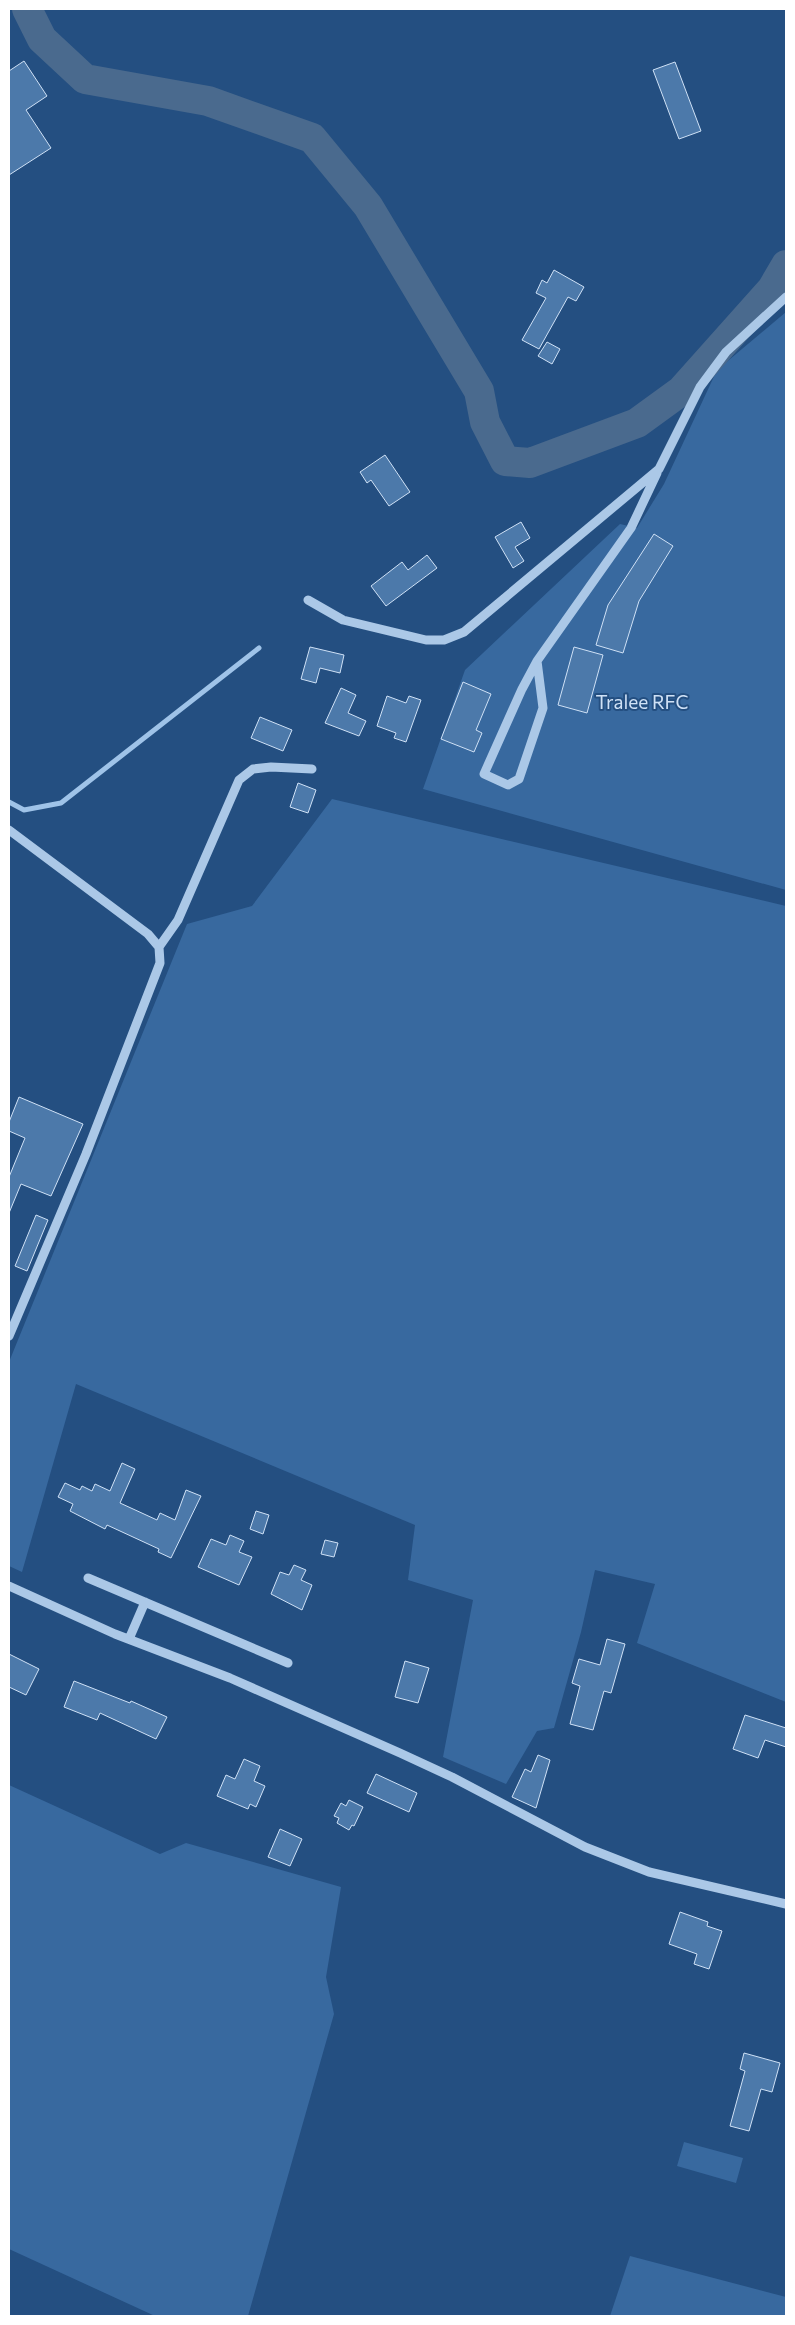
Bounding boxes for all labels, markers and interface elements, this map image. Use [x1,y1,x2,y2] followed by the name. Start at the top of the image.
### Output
[595,690,689,713] park label: Tralee RFC

